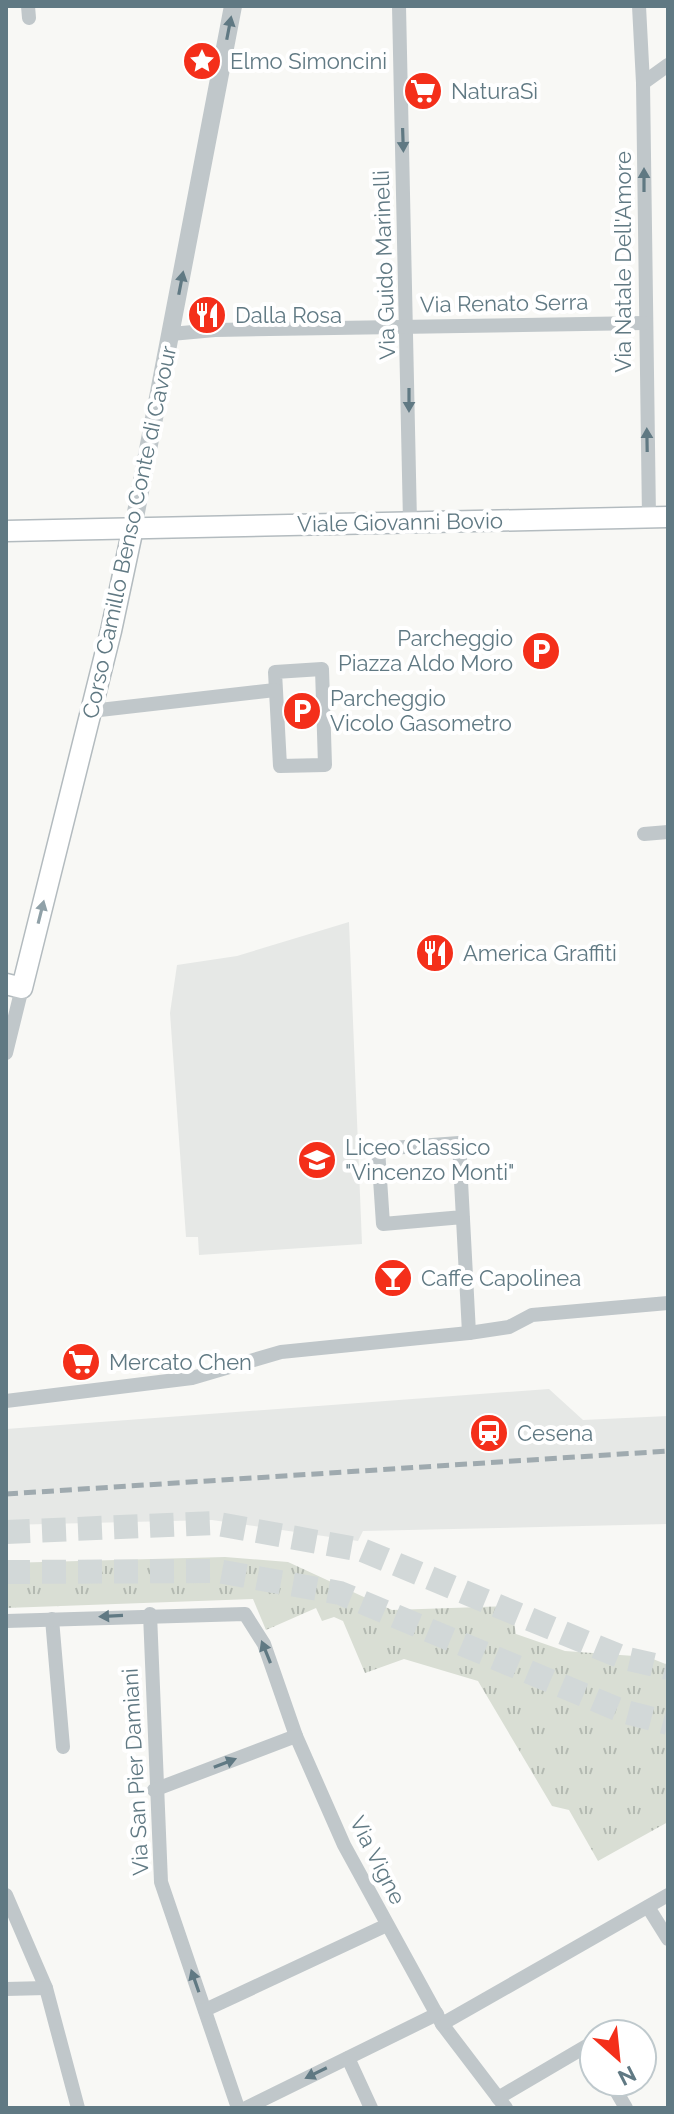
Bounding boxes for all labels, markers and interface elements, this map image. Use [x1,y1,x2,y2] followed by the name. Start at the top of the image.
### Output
[223,15,235,40] one-way arrow
[181,40,223,82] place icon: Elmo Simoncini
[230,48,387,74] place label: Elmo Simoncini
[402,70,444,112] supermarket icon: NaturaSì
[451,78,538,104] place label: NaturaSì
[396,128,409,153] one-way arrow
[610,151,636,373] street label: Via Natale Dell'Amore
[638,167,650,192] one-way arrow
[368,170,400,360] street label: Via Guido Marinelli
[175,270,188,295] one-way arrow
[420,289,588,317] street label: Via Renato Serra
[186,294,228,336] restaurant icon: Dalla Rosa
[235,302,342,328] place label: Dalla Rosa
[77,343,181,721] street label: Corso Camillo Benso Conte di Cavour
[403,388,415,413] one-way arrow
[641,427,653,452] one-way arrow
[297,507,503,537] street label: Viale Giovanni Bovio
[338,625,513,676] place label: Parcheggio Piazza Aldo Moro
[520,630,562,672] parking icon: Parcheggio Piazza Aldo Moro
[330,685,512,736] place label: Parcheggio Vicolo Gasometro
[281,690,323,732] parking icon: Parcheggio Vicolo Gasometro
[35,900,47,925] one-way arrow
[414,932,456,974] restaurant icon: America Graffiti
[463,940,617,966] place label: America Graffiti
[345,1134,514,1185] place label: Liceo Classico "Vincenzo Monti"
[296,1139,338,1181] school or university icon: Liceo Classico "Vincenzo Monti"
[372,1257,414,1299] bar icon: Caffe Capolinea
[421,1265,581,1291] place label: Caffe Capolinea
[60,1341,102,1383] supermarket icon: Mercato Chen
[109,1349,252,1375] place label: Mercato Chen
[468,1412,510,1454] station icon: Cesena
[517,1420,593,1446] place label: Cesena
[98,1610,123,1623] one-way arrow
[259,1640,272,1663] one-way arrow
[117,1668,153,1876] street label: Via San Pier Damiani
[213,1756,237,1769] one-way arrow
[345,1811,411,1909] street label: Via Vigne
[188,1969,200,1993] one-way arrow
[578,2018,658,2098] north arrow
[614,2060,640,2091] text: N
[305,2066,328,2080] one-way arrow

